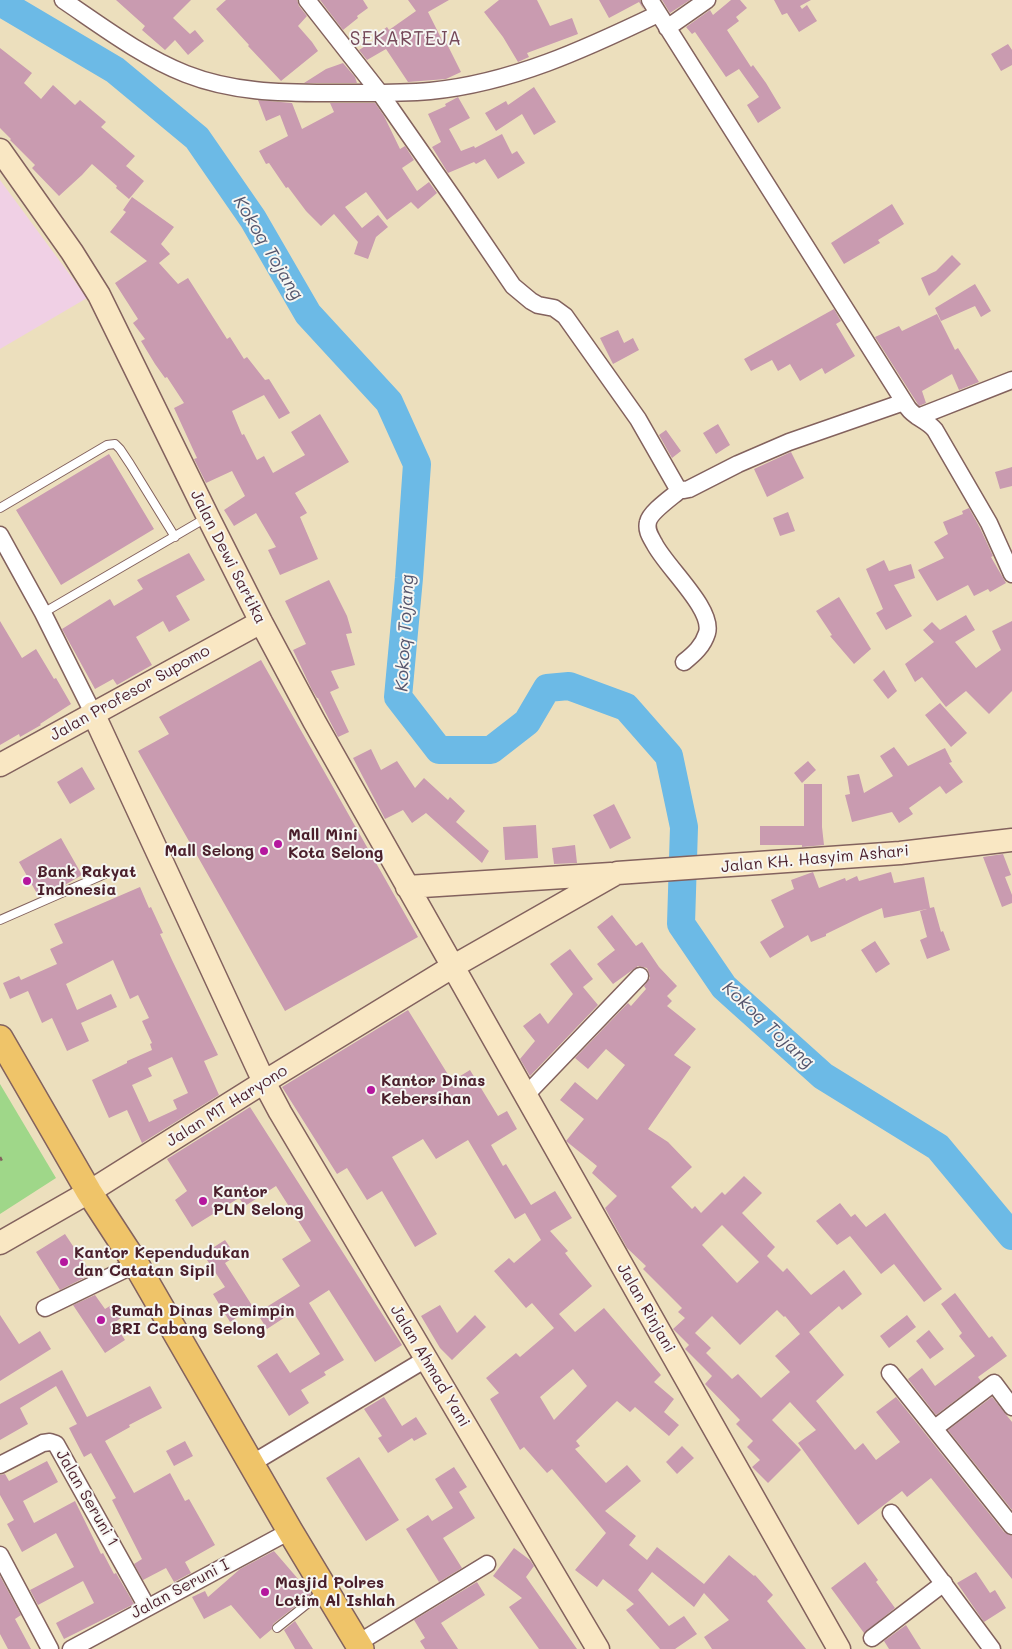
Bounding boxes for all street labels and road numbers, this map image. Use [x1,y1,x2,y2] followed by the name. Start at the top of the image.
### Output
[186,487,270,627] street label: Jalan Dewi Sartika
[47,641,213,745] street label: Jalan Profesor Supomo
[720,841,910,877] street label: Jalan KH. Hasyim Ashari
[163,1061,291,1151] street label: Jalan MT Haryono
[613,1260,679,1356] street label: Jalan Rinjani
[386,1301,474,1431] street label: Jalan Ahmad Yani
[52,1446,122,1550] street label: Jalan Seruni 1
[128,1555,232,1623] street label: Jalan Seruni I

